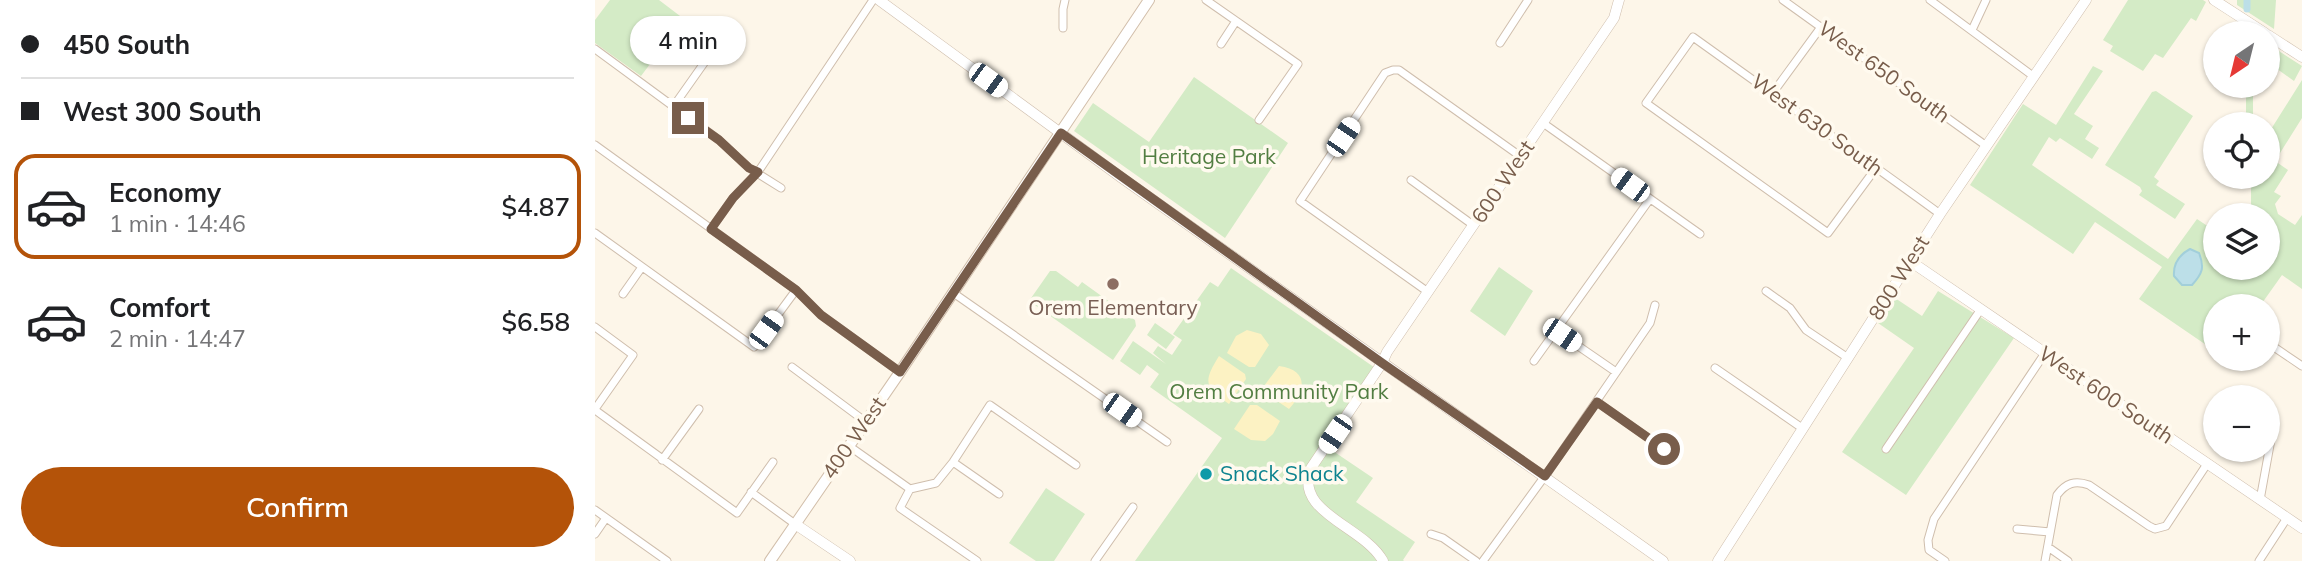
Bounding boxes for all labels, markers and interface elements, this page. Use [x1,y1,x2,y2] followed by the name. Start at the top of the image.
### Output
[1814,15,1956,128] street label: West 650 South
[630,17,746,66] callout: 4 min
[2203,21,2280,98] north arrow
[2203,21,2280,462] map controls
[658,26,718,55] text: 4 min
[63,28,190,61] text: 450 South
[965,59,1012,101] car
[1747,68,1889,181] street label: West 630 South
[63,95,262,128] text: West 300 South
[672,102,704,134] route end
[2203,112,2280,189] button: locate
[1323,114,1364,160] car
[1465,135,1539,228] street label: 600 West
[1142,143,1276,169] park label: Heritage Park
[1607,164,1654,206] car
[25,175,88,238] icon: car
[109,176,221,209] text: Economy
[501,190,570,223] text: $4.87
[2203,203,2280,280] button: layers
[109,209,246,238] text: 1 min · 14:46
[1862,231,1934,324] street label: 800 West
[1105,276,1121,292] marker: Orem Elementary
[25,290,88,353] icon: car
[109,291,210,324] text: Comfort
[1028,294,1198,320] place label: Orem Elementary
[2203,294,2280,371] button: +
[501,305,570,338] text: $6.58
[746,307,787,353] car
[1539,315,1586,355] car
[109,324,246,353] text: 2 min · 14:47
[2034,340,2179,449] street label: West 600 South
[1169,378,1389,404] park label: Orem Community Park
[2203,385,2280,462] button: −
[1099,389,1146,431] car
[815,391,891,484] street label: 400 West
[1315,411,1356,457] car
[1648,433,1680,465] route start
[1220,460,1344,486] place label: Snack Shack
[1198,466,1214,482] marker: Snack Shack
[21,467,574,547] button: Confirm

